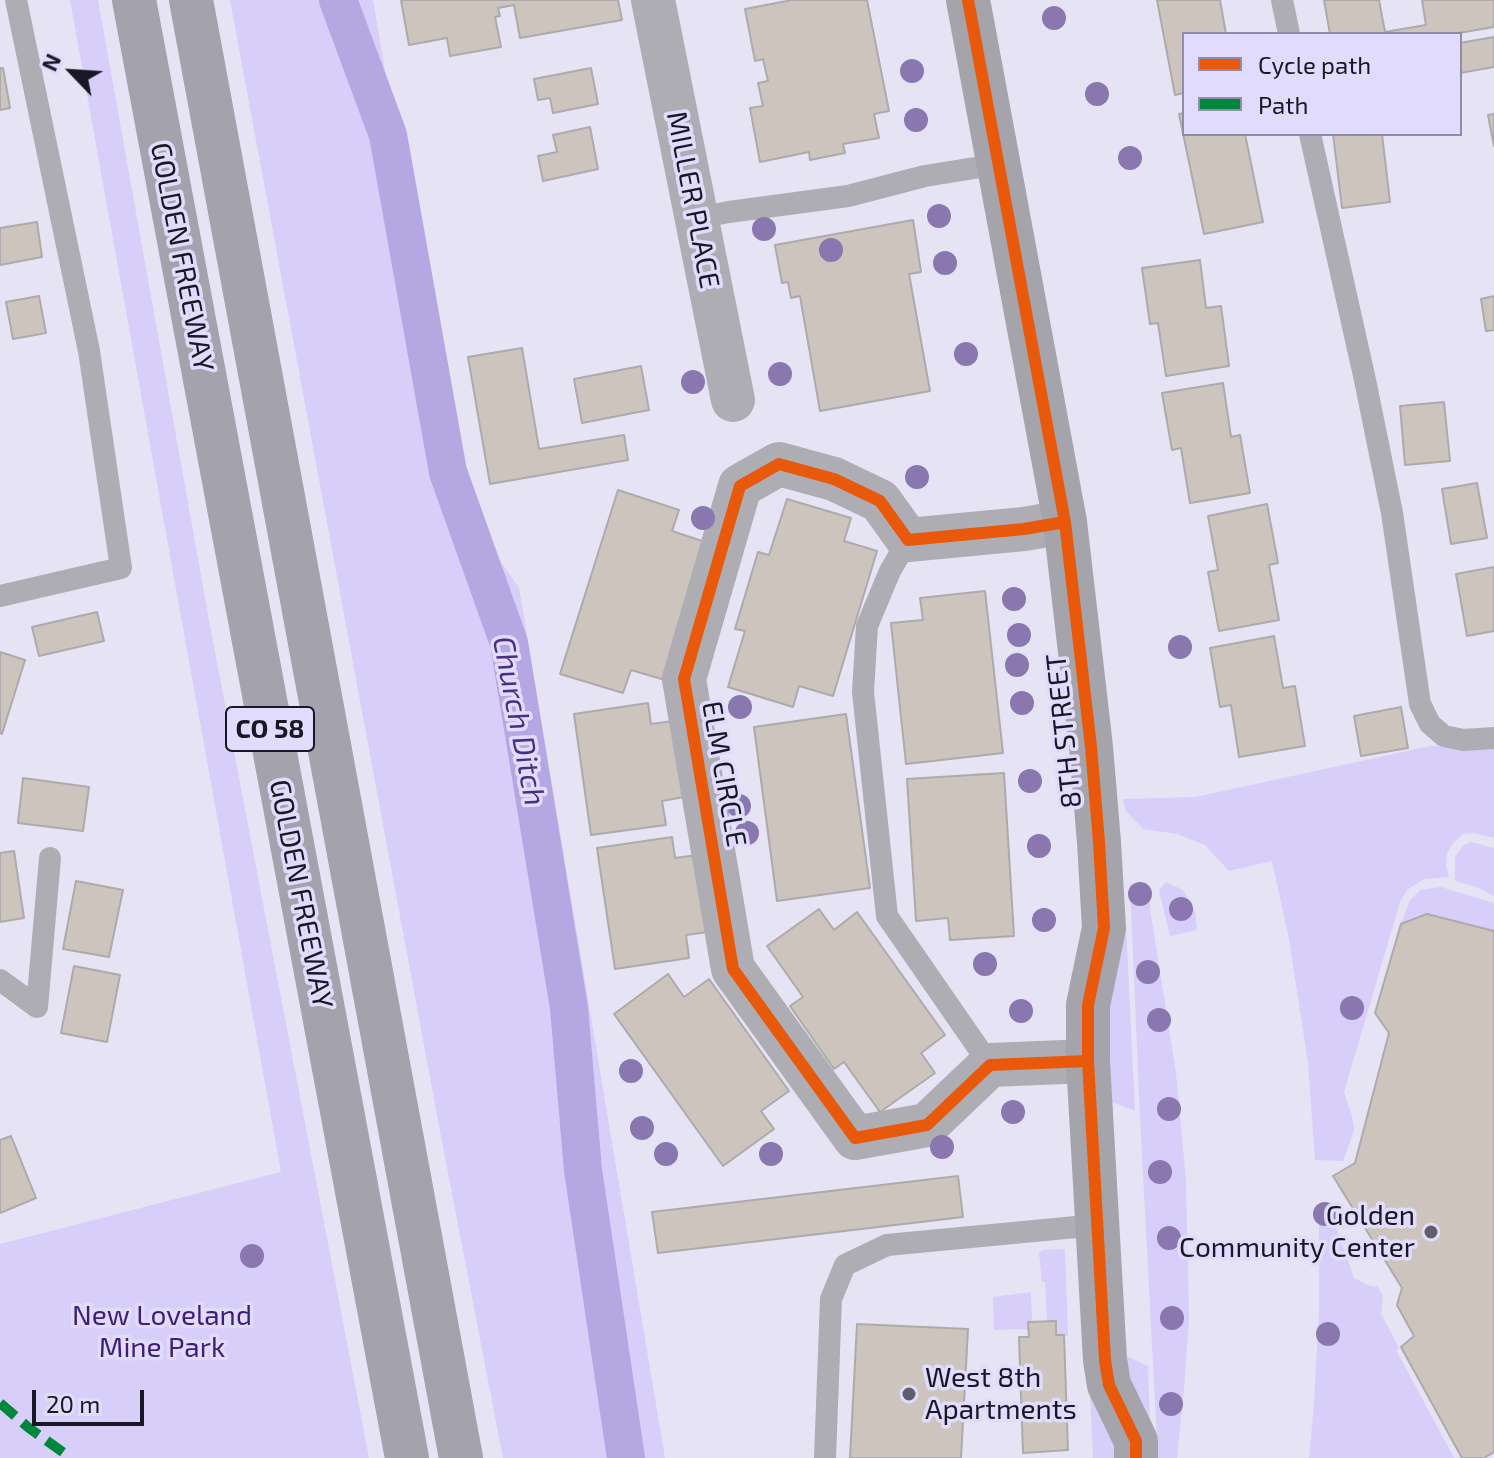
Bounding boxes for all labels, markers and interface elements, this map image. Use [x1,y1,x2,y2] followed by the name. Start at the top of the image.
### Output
[32,32,112,112] north arrow
[1182,32,1462,136] legend
[35,49,65,75] text: N
[1258,50,1371,79] text: Cycle path
[1258,90,1308,119] text: Path
[659,109,727,291] street label: MILLER PLACE
[143,140,221,374] street label: GOLDEN FREEWAY
[485,633,553,809] water label: Church Ditch
[1039,652,1089,810] street label: 8TH STREET
[695,698,753,850] street label: ELM CIRCLE
[226,707,314,751] road number: CO 58
[262,777,340,1011] street label: GOLDEN FREEWAY
[1179,1199,1415,1265] place label: Golden Community Center
[1422,1223,1440,1241] marker: Golden Community Center
[72,1299,252,1365] park label: New Loveland Mine Park
[925,1361,1077,1427] place label: West 8th Apartments
[36,1374,148,1424] scale bar
[900,1385,918,1403] marker: West 8th Apartments
[46,1389,100,1418] text: 20 m

